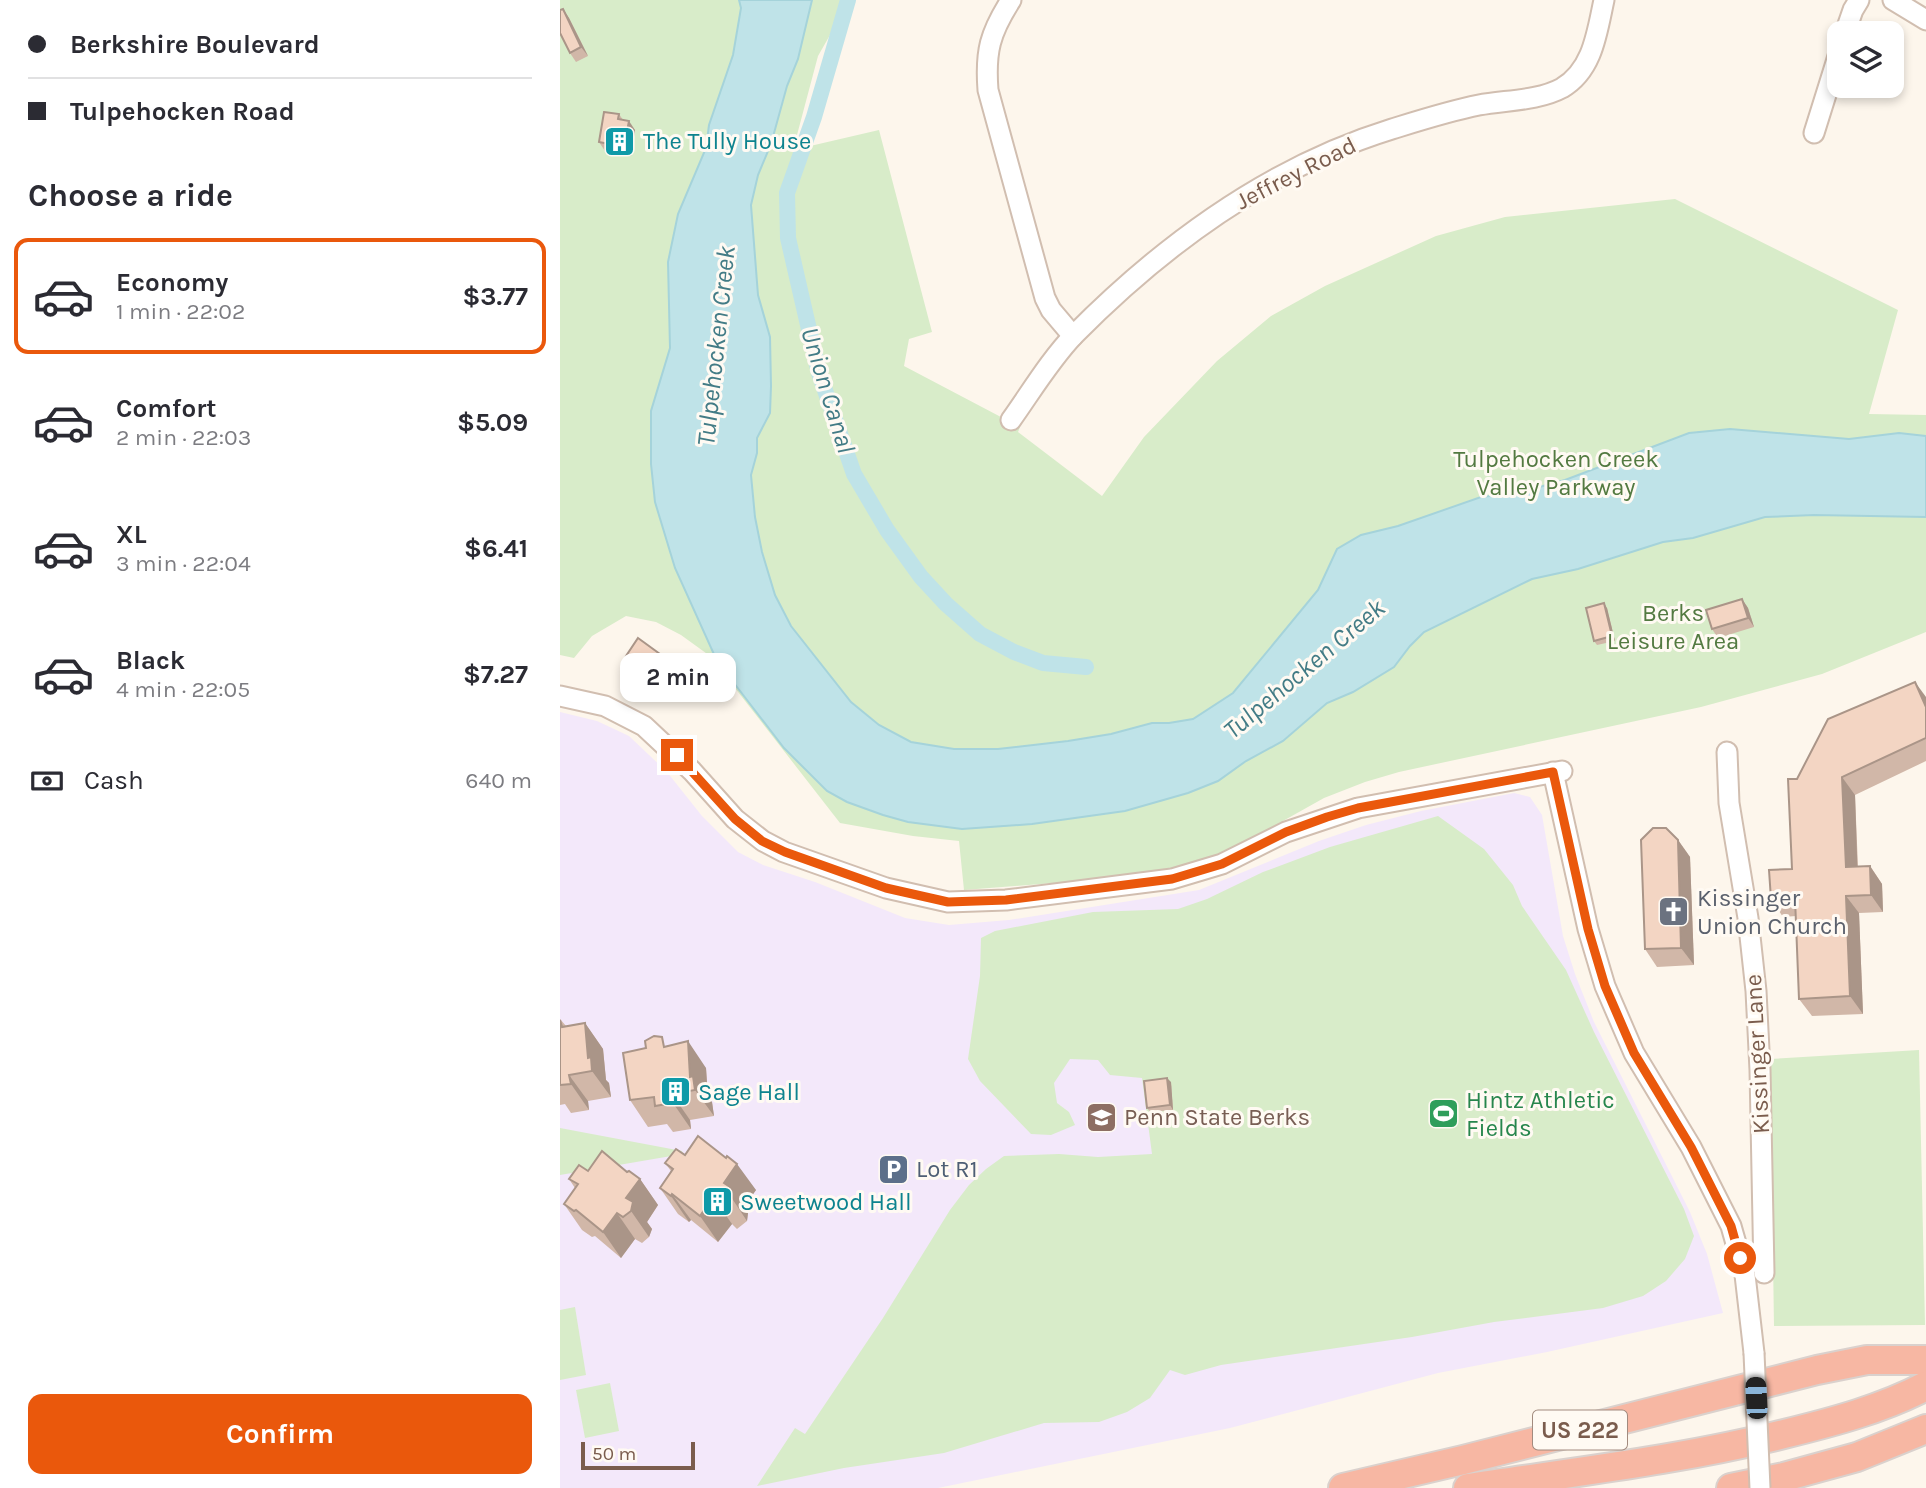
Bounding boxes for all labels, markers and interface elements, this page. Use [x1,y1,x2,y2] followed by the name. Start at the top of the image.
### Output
[1827,21,1904,98] map controls
[1827,21,1904,98] button: layers
[70,29,320,60] text: Berkshire Boulevard
[70,96,295,127] text: Tulpehocken Road
[603,124,637,158] building icon: The Tully House
[643,127,811,155] place label: The Tully House
[1231,131,1361,215] street label: Jeffrey Road
[28,177,233,214] text: Choose a ride
[690,244,742,448] water label: Tulpehocken Creek
[32,265,95,328] icon: car
[116,267,228,298] text: Economy
[462,281,528,312] text: $3.77
[116,298,245,325] text: 1 min · 22:02
[794,323,862,457] water label: Union Canal
[32,391,95,454] icon: car
[116,393,217,424] text: Comfort
[457,407,528,438] text: $5.09
[116,424,251,451] text: 2 min · 22:03
[1453,445,1659,501] park label: Tulpehocken Creek Valley Parkway
[32,517,95,580] icon: car
[116,519,147,550] text: XL
[464,533,528,564] text: $6.41
[116,550,251,577] text: 3 min · 22:04
[1217,592,1392,746] water label: Tulpehocken Creek
[1607,599,1739,655] park label: Berks Leisure Area
[32,643,95,706] icon: car
[116,645,185,676] text: Black
[619,654,735,702] callout: 2 min
[463,659,528,690] text: $7.27
[646,664,710,691] text: 2 min
[116,676,250,703] text: 4 min · 22:05
[661,739,693,771] route end
[28,762,66,800] icon: cash
[84,765,144,796] text: Cash
[465,767,532,794] text: 640 m
[1697,884,1847,940] place label: Kissinger Union Church
[1657,895,1691,929] church icon: Kissinger Union Church
[1739,973,1775,1135] street label: Kissinger Lane
[658,1075,692,1109] building icon: Sage Hall
[698,1078,800,1106] place label: Sage Hall
[1466,1086,1615,1142] place label: Hintz Athletic Fields
[1426,1097,1460,1131] sports icon: Hintz Athletic Fields
[1084,1100,1118,1134] school or university icon: Penn State Berks
[1124,1103,1310,1131] place label: Penn State Berks
[876,1152,910,1186] parking icon: Lot R1
[916,1155,978,1183] place label: Lot R1
[700,1185,734,1219] building icon: Sweetwood Hall
[740,1188,912,1216] place label: Sweetwood Hall
[1724,1242,1756,1274] route start
[1745,1376,1768,1420] car
[28,1394,532,1474] button: Confirm
[1533,1410,1627,1450] road number: US 222
[581,1439,695,1471] scale bar
[592,1443,636,1465] text: 50 m

